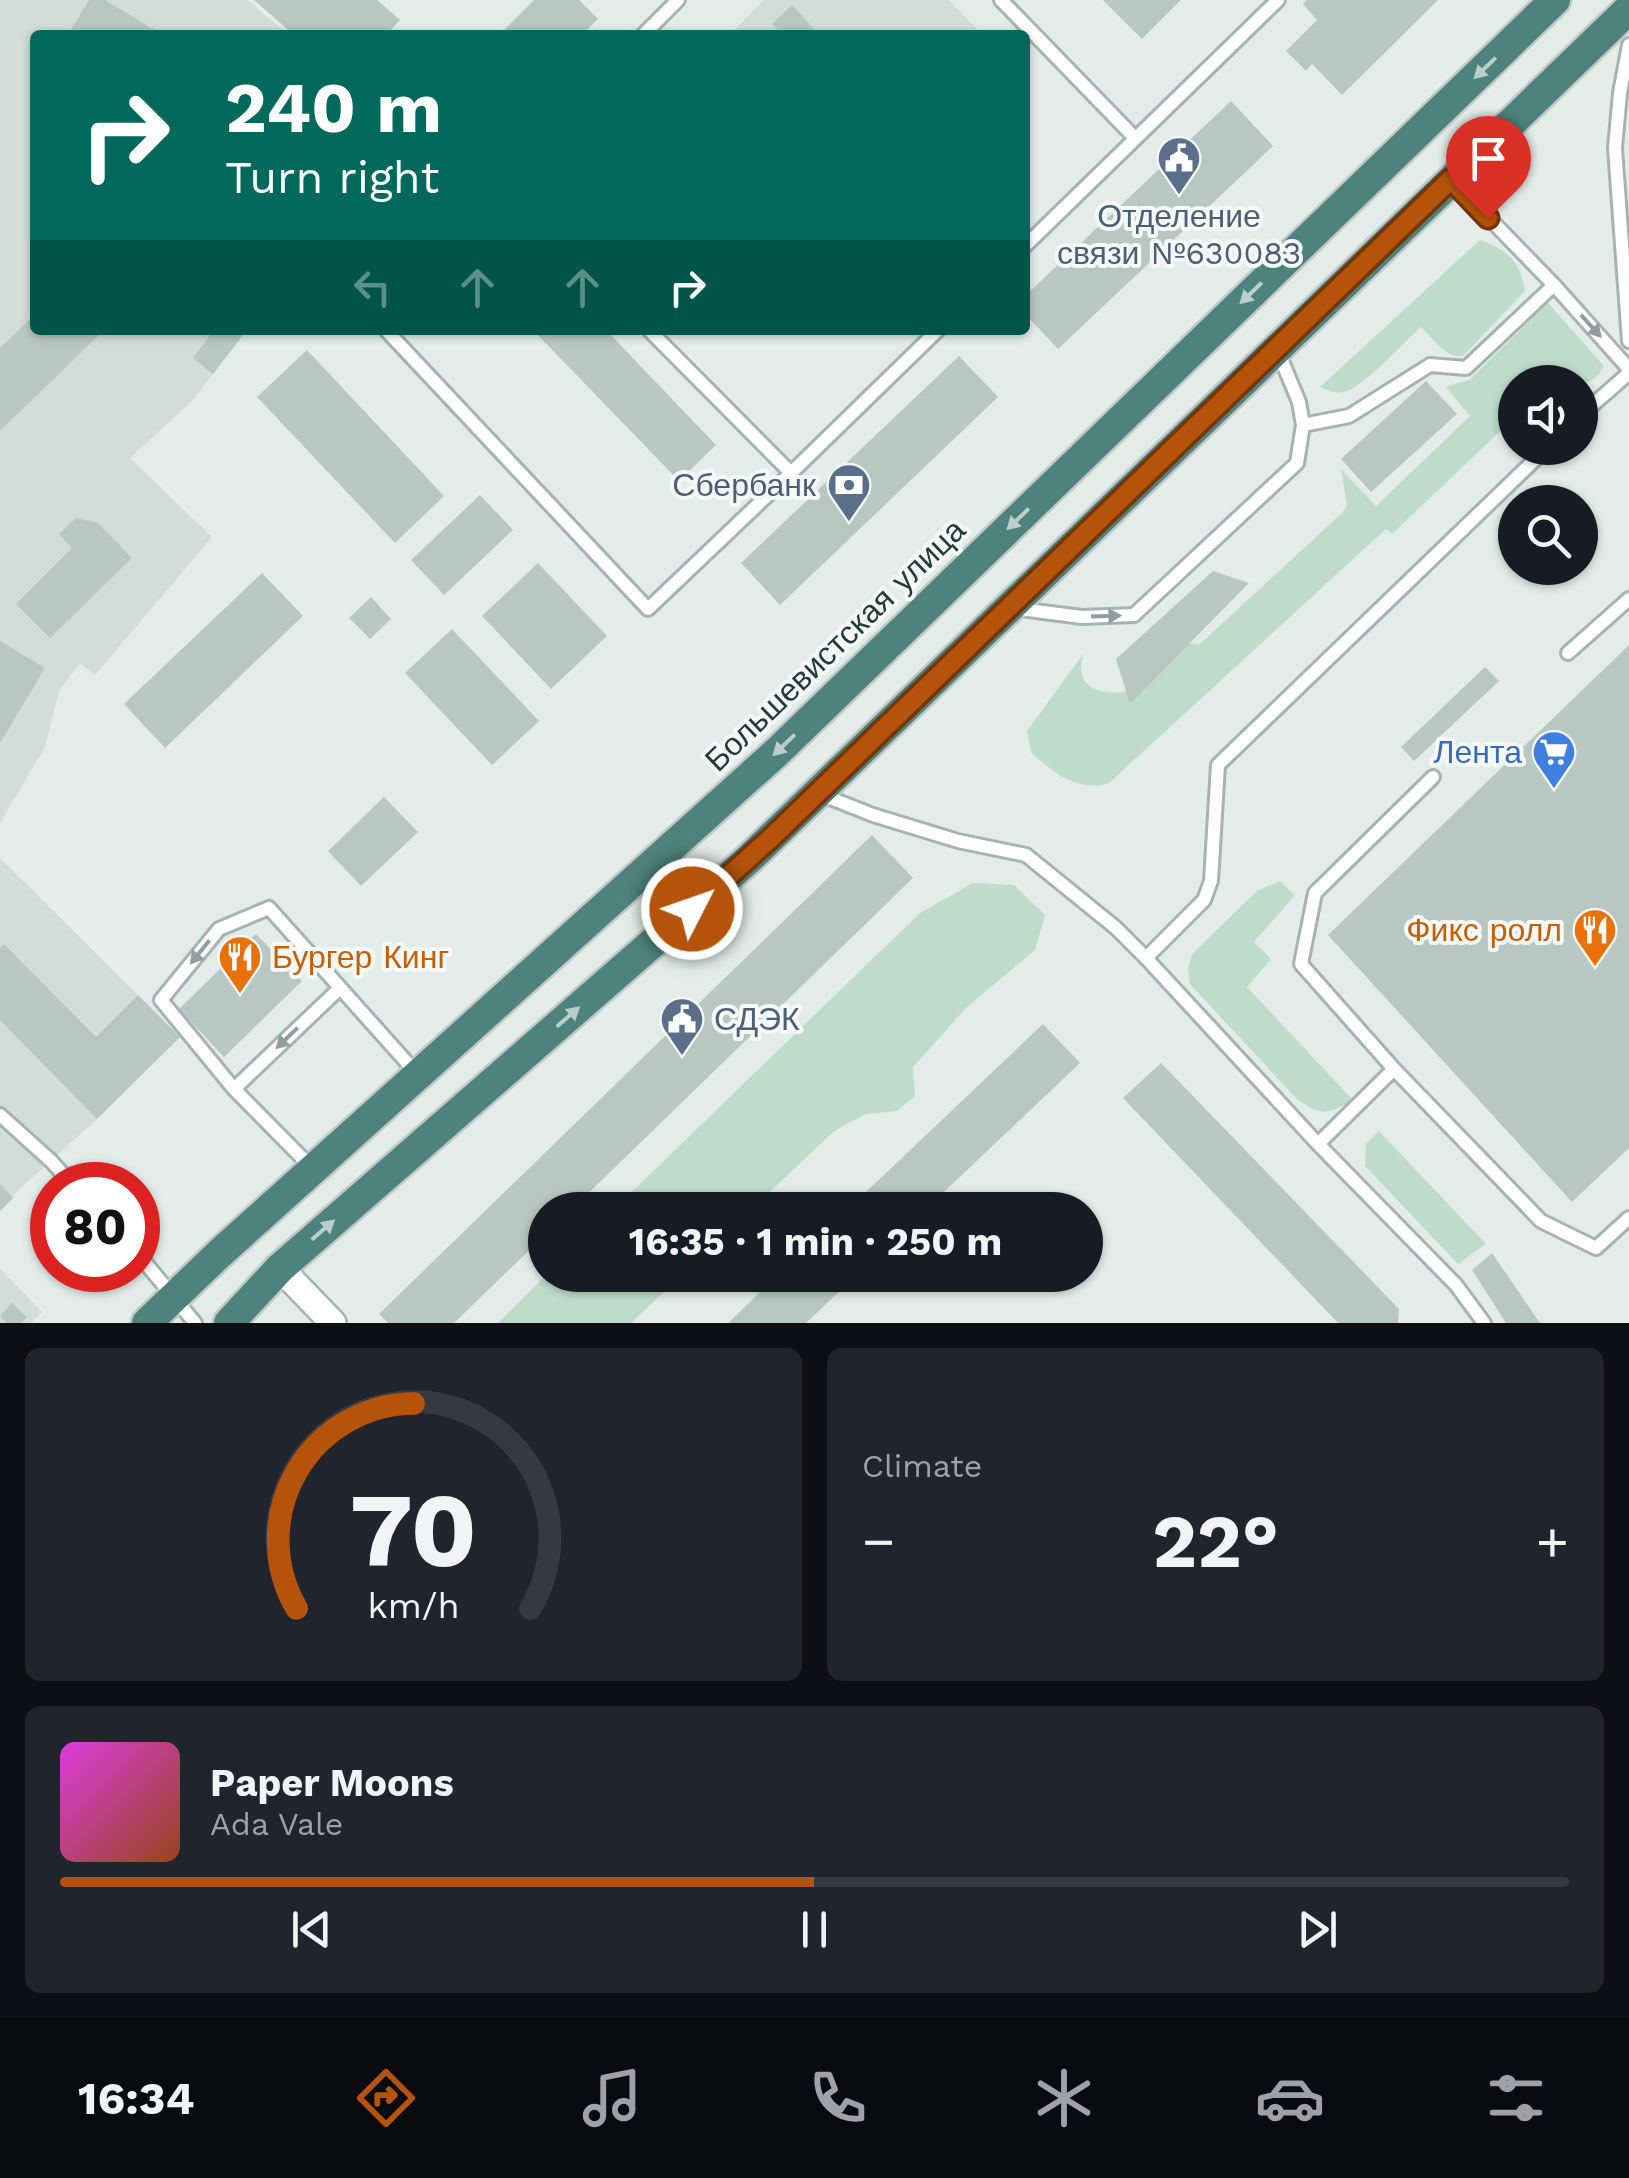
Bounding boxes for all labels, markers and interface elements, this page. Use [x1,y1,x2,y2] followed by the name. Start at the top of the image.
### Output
[1474,56,1498,79] one-way arrow
[225,67,442,149] text: 240 m
[60,70,190,200] icon: right
[1446,116,1531,219] pin
[1461,131,1516,186] icon: arrive
[1156,135,1202,196] public building icon: Отделение связи №630083
[225,151,439,204] text: Turn right
[1057,197,1301,272] place label: Отделение связи №630083
[345,260,400,315] icon: left
[450,260,505,315] icon: ahead
[555,260,610,315] icon: ahead
[660,260,715,315] icon: right
[1240,281,1264,305] one-way arrow
[1579,313,1601,338] one-way arrow
[1498,365,1598,585] map controls
[1498,365,1598,465] button: sound
[826,462,872,523] bank icon: Сбербанк
[672,466,817,504] place label: Сбербанк
[1498,485,1598,585] button: search
[1006,507,1030,530] one-way arrow
[697,511,973,779] street label: Большевистская улица
[1091,608,1123,624] one-way arrow
[1531,729,1577,790] supermarket icon: Лента
[772,733,796,756] one-way arrow
[1433,733,1522,771] place label: Лента
[640,857,744,961] position arrow
[1572,907,1618,968] restaurant icon: Фикс ролл
[1406,911,1562,949] place label: Фикс ролл
[217,934,263,995] restaurant icon: Бургер Кинг
[272,938,449,976] place label: Бургер Кинг
[190,939,211,965] one-way arrow
[659,996,705,1057] public building icon: СДЭК
[714,1000,800,1038] place label: СДЭК
[556,1006,581,1028] one-way arrow
[275,1026,299,1049] one-way arrow
[30,1162,160,1292] speed limit sign: 80
[310,1219,335,1241] one-way arrow
[629,1220,1002,1264] text: 16:35 · 1 min · 250 m
[862,1447,982,1485] text: Climate
[350,1469,477,1591] text: 70
[1152,1497,1279,1585] text: 22°
[862,1509,895,1573] text: −
[1536,1509,1569,1573] text: +
[367,1585,460,1627] text: km/h
[210,1761,454,1805] text: Paper Moons
[210,1805,343,1843] text: Ada Vale
[284,1902,339,1957] icon: previous
[787,1902,842,1957] icon: pause
[1290,1902,1345,1957] icon: next
[351,2063,421,2133] icon: directions
[577,2063,647,2133] icon: music
[803,2063,873,2133] icon: phone
[1029,2063,1099,2133] icon: climate
[1255,2063,1325,2133] icon: car
[1481,2063,1551,2133] icon: filters
[78,2072,195,2125] text: 16:34

